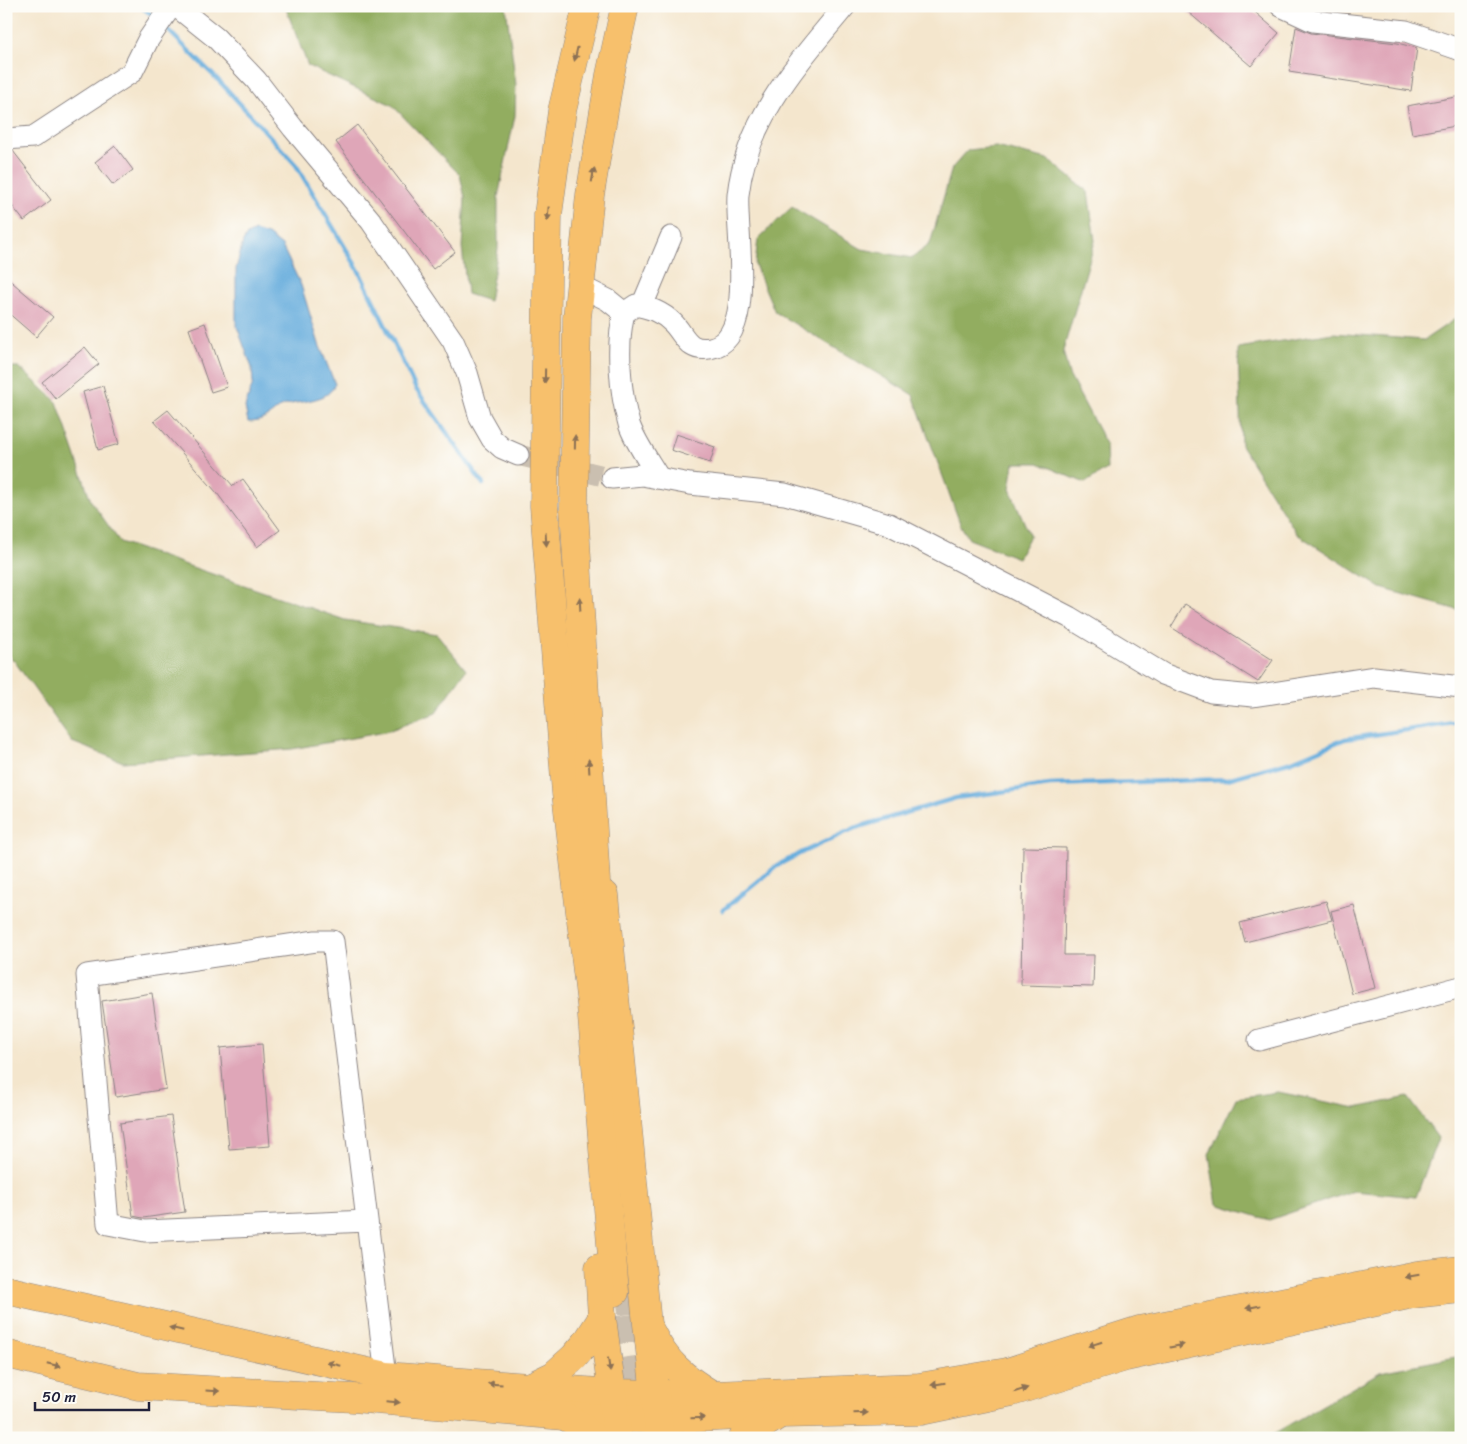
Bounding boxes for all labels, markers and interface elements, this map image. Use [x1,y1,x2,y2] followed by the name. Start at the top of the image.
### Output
[572,46,580,61] one-way arrow
[590,167,598,183] one-way arrow
[544,206,552,222] one-way arrow
[541,368,549,384] one-way arrow
[571,434,579,450] one-way arrow
[543,531,551,547] one-way arrow
[575,596,583,612] one-way arrow
[585,758,593,774] one-way arrow
[1404,1272,1420,1280] one-way arrow
[1245,1304,1261,1312] one-way arrow
[167,1324,183,1332] one-way arrow
[1087,1341,1102,1349] one-way arrow
[1170,1342,1185,1350] one-way arrow
[605,1357,613,1373] one-way arrow
[327,1360,342,1368] one-way arrow
[46,1361,61,1369] one-way arrow
[35,1379,149,1411] scale bar
[487,1380,503,1388] one-way arrow
[929,1380,945,1388] one-way arrow
[42,1384,77,1410] text: 50 m
[1013,1385,1028,1393] one-way arrow
[206,1388,222,1396] one-way arrow
[385,1398,401,1406] one-way arrow
[853,1408,869,1416] one-way arrow
[690,1413,706,1421] one-way arrow

